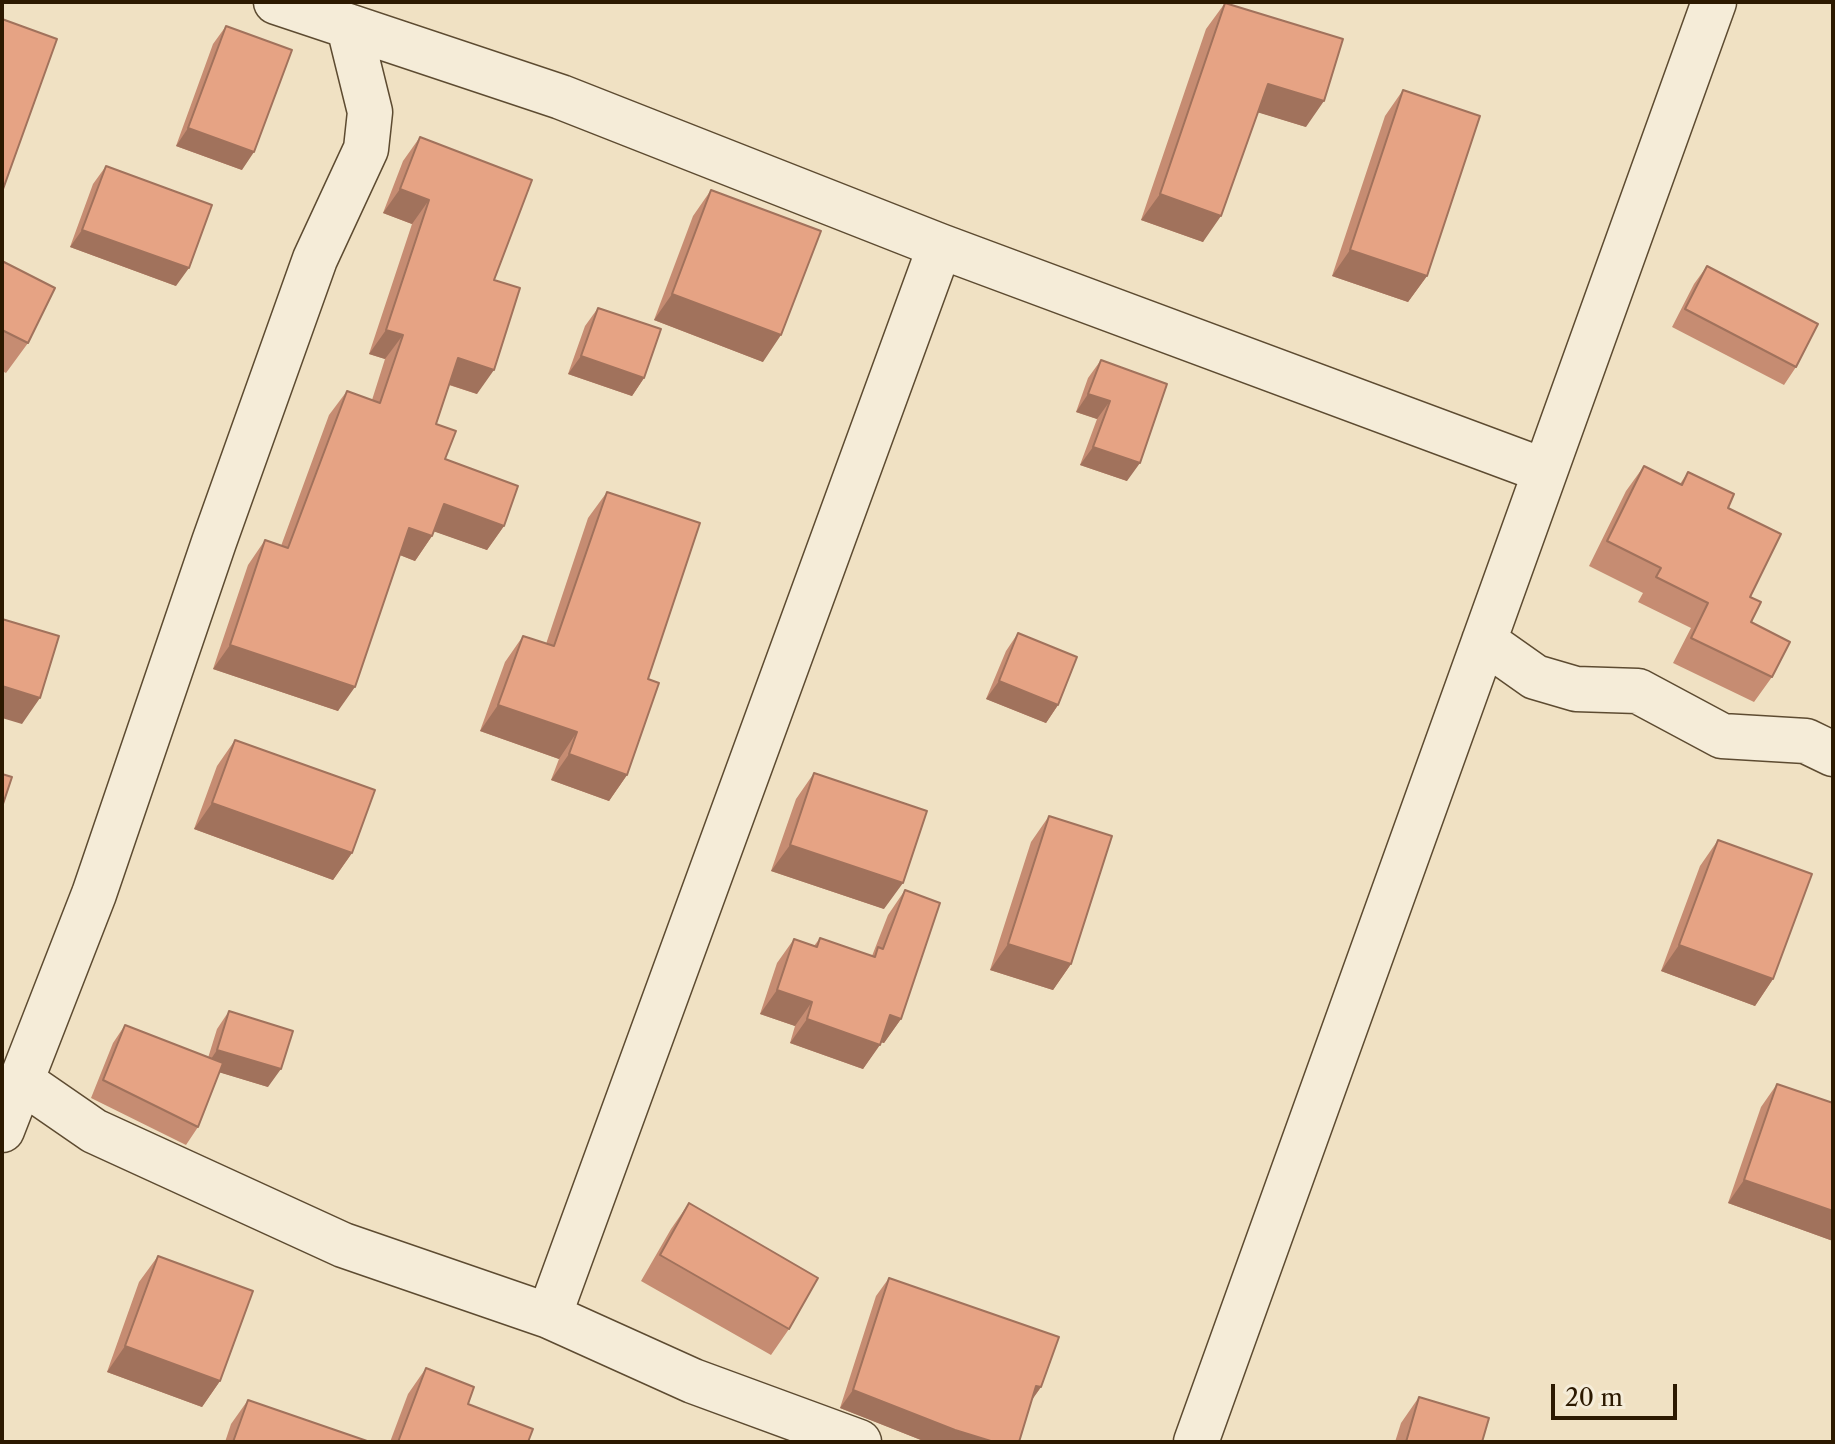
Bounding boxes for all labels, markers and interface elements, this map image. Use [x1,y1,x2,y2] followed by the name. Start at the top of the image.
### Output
[1555,1368,1681,1418] scale bar
[1565,1383,1623,1412] text: 20 m

